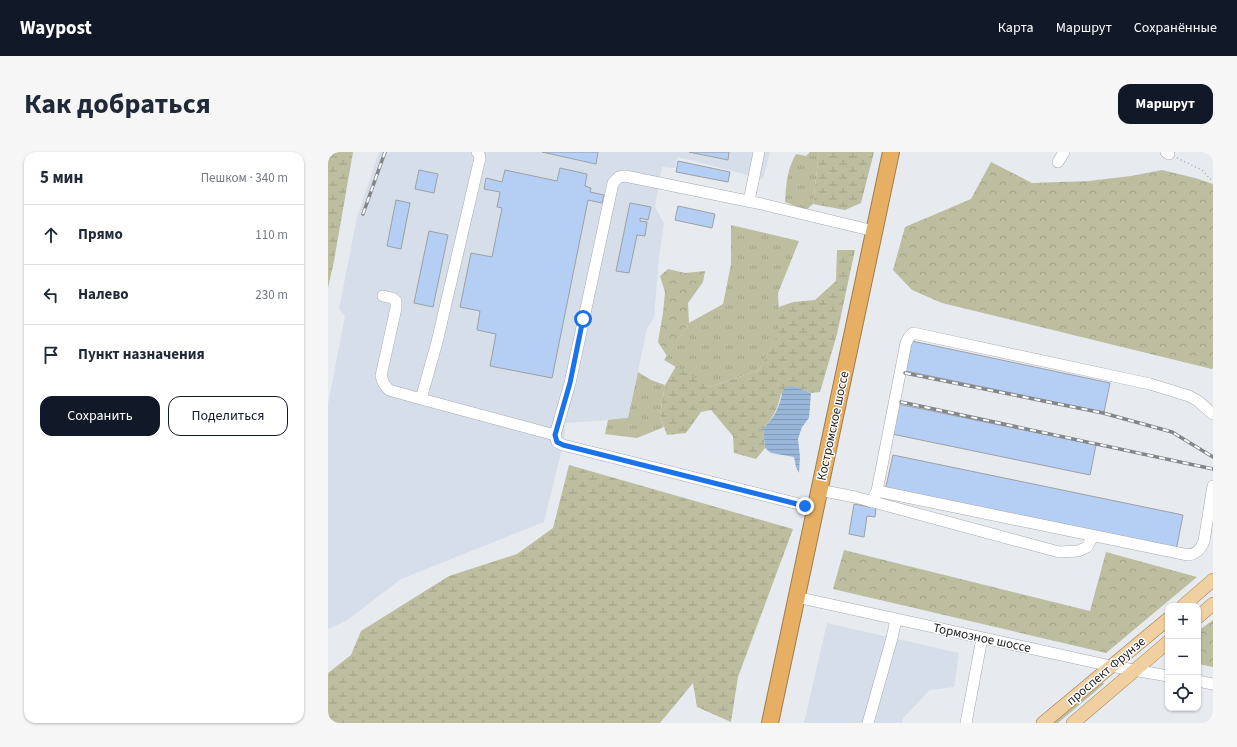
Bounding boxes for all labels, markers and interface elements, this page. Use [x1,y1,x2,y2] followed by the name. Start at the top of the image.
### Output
[20,15,92,42] text: Waypost
[998,18,1034,38] text: Карта
[1056,18,1112,38] text: Маршрут
[1134,18,1217,38] text: Сохранённые
[24,84,211,124] text: Как добраться
[1118,84,1213,124] button: Маршрут
[40,166,83,190] text: 5 мин
[201,169,288,187] text: Пешком · 340 m
[40,224,62,246] icon: ahead
[78,224,123,245] text: Прямо
[255,226,288,244] text: 110 m
[40,284,62,306] icon: left
[78,284,129,305] text: Налево
[255,286,288,304] text: 230 m
[574,310,592,328] route start
[40,344,62,366] icon: arrive
[78,344,205,365] text: Пункт назначения
[813,370,853,482] street label: Костромское шоссе
[40,396,160,436] button: Сохранить
[168,396,288,436] button: Поделиться
[796,497,814,515] route end
[1165,603,1201,711] map controls
[1165,603,1201,639] button: +
[932,619,1032,657] street label: Тормозное шоссе
[1063,633,1149,709] street label: проспект Фрунзе
[1165,639,1201,675] button: −
[1165,675,1201,711] button: locate

